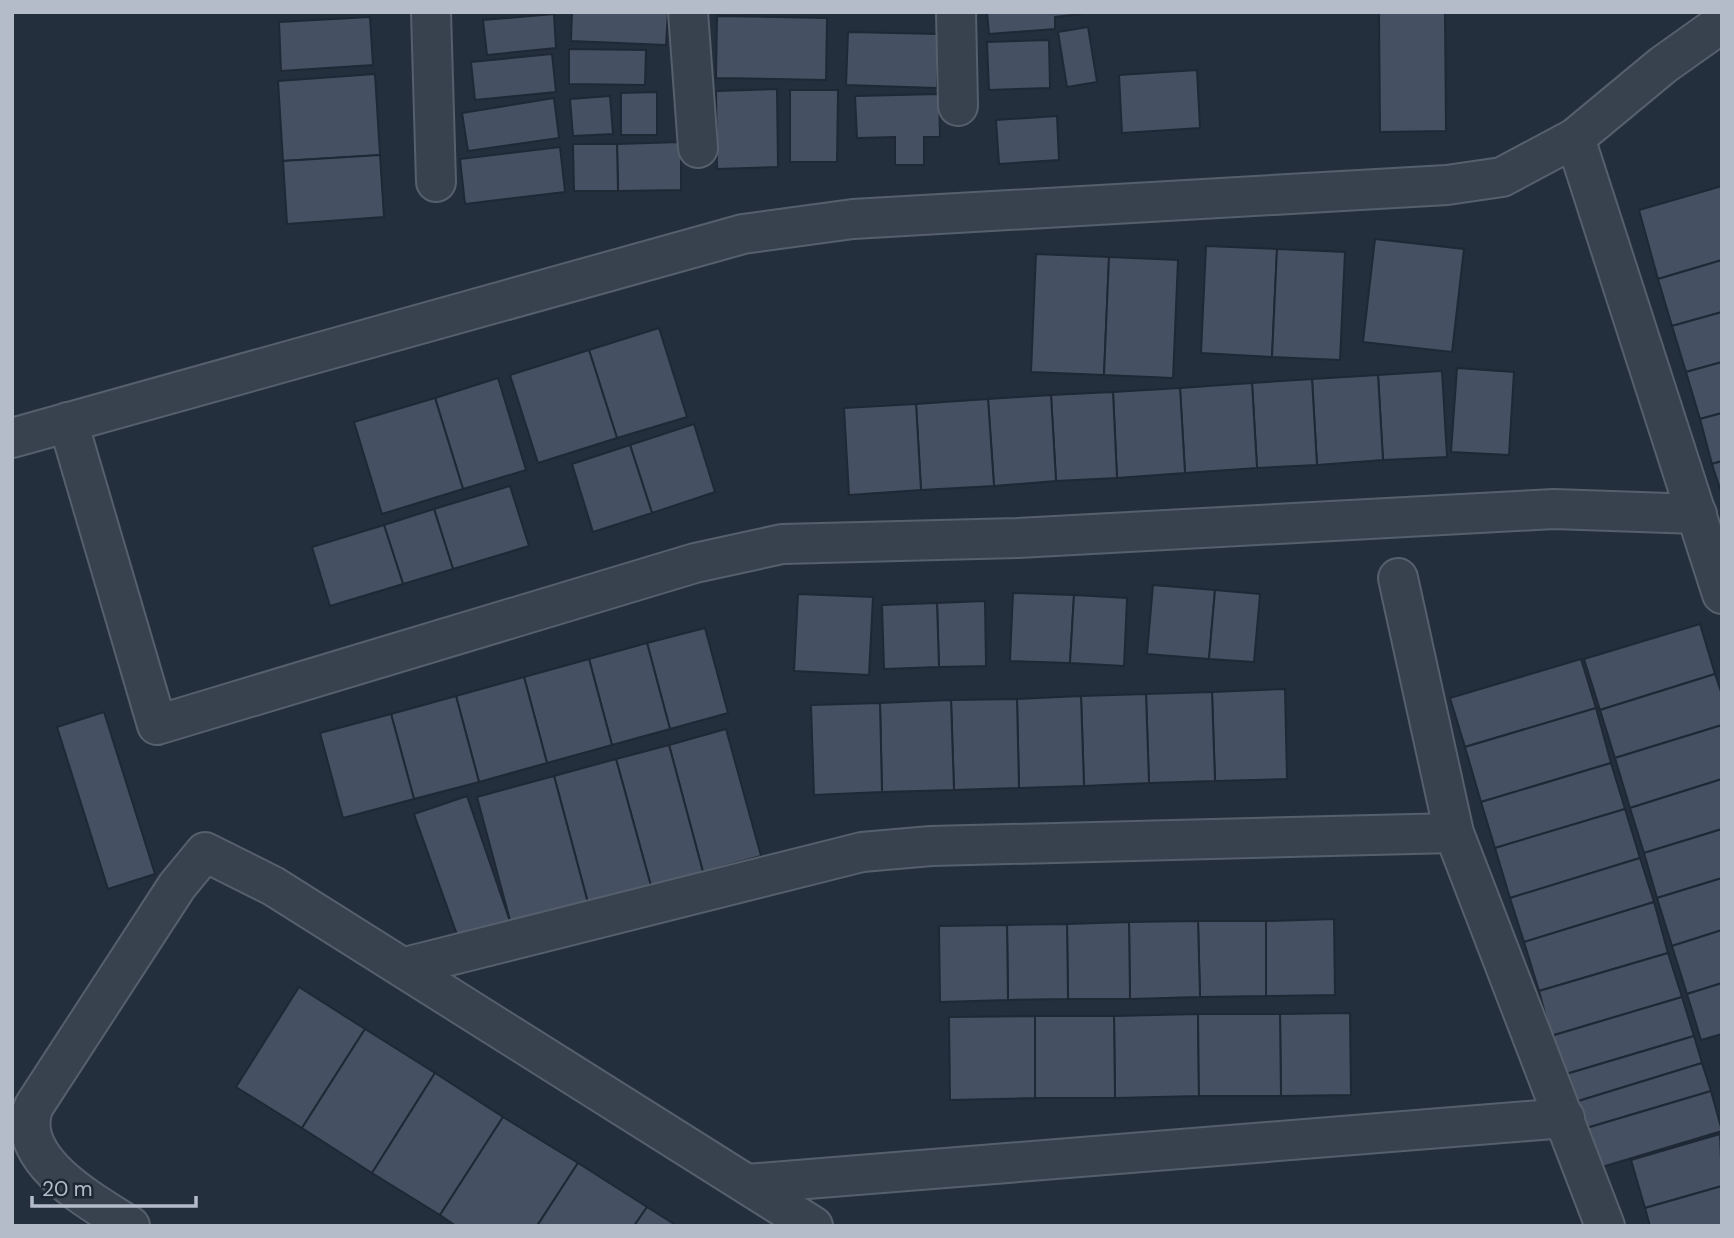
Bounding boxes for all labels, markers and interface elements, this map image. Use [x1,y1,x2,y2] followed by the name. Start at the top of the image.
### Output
[32,1164,196,1208] scale bar
[42,1175,93,1203] text: 20 m

